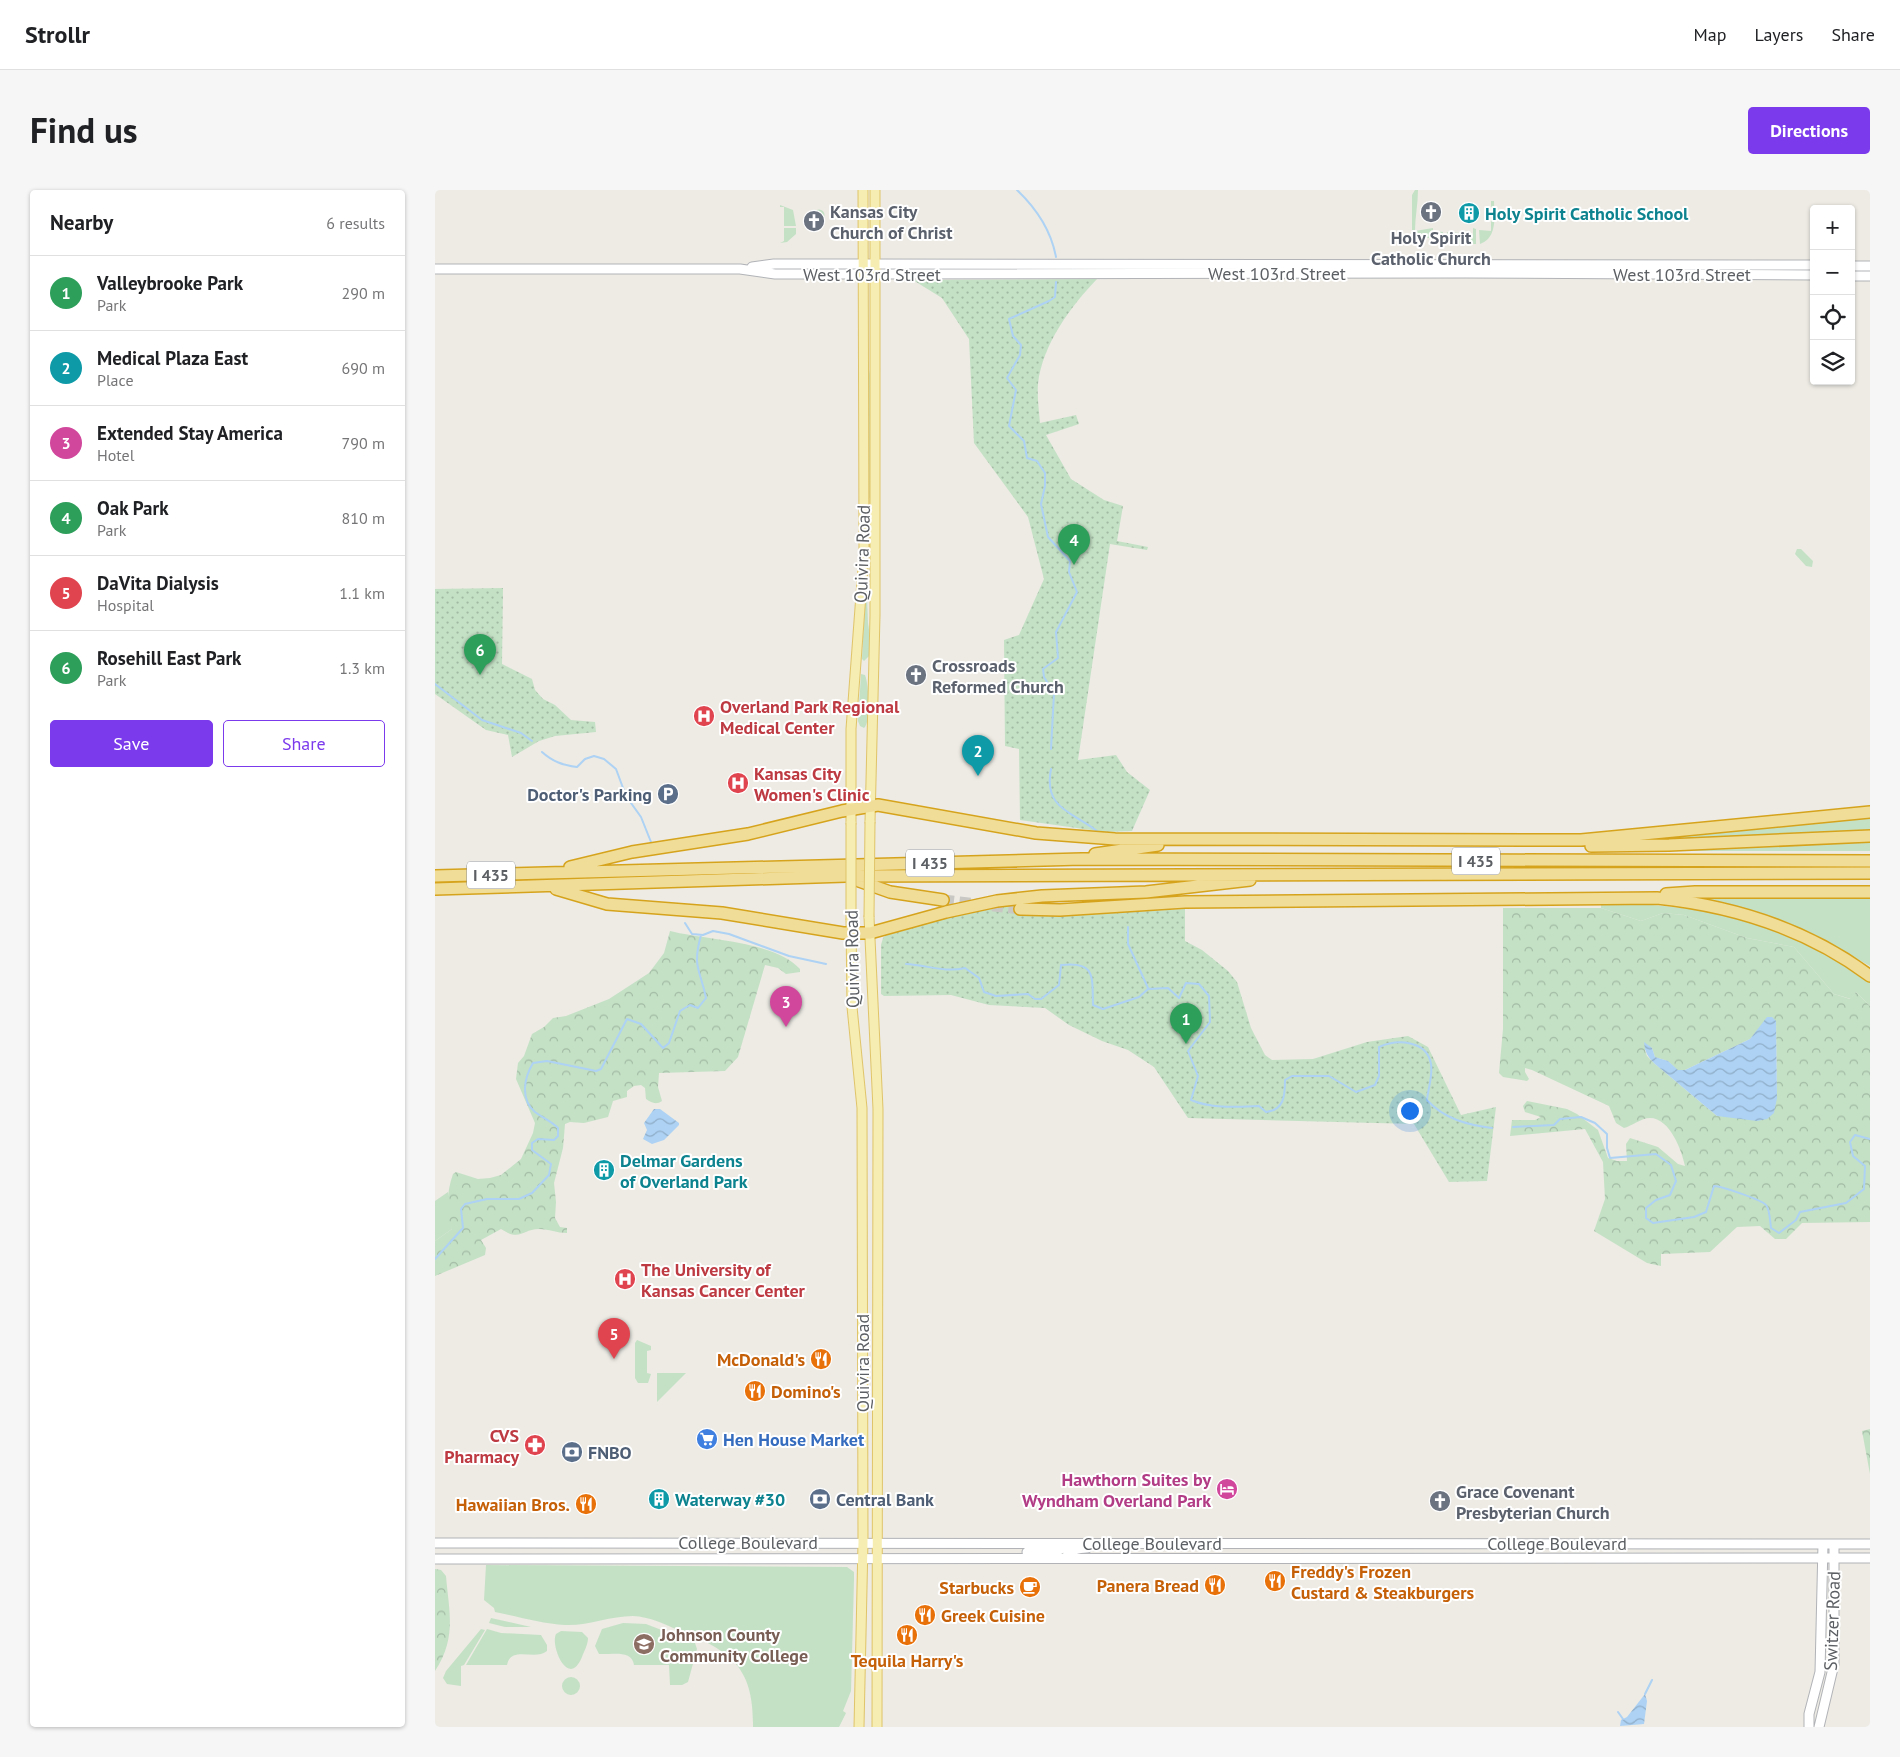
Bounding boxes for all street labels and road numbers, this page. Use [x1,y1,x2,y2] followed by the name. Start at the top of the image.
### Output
[1208,262,1346,285] street label: West 103rd Street
[803,263,941,286] street label: West 103rd Street
[1613,263,1751,286] street label: West 103rd Street
[849,504,875,604] street label: Quivira Road
[1452,848,1500,874] road number: I 435
[906,850,954,876] road number: I 435
[467,862,515,888] road number: I 435
[840,910,864,1008] street label: Quivira Road
[851,1314,874,1412] street label: Quivira Road
[678,1531,818,1554] street label: College Boulevard
[1082,1532,1222,1555] street label: College Boulevard
[1487,1532,1627,1555] street label: College Boulevard
[1819,1571,1845,1671] street label: Switzer Road

